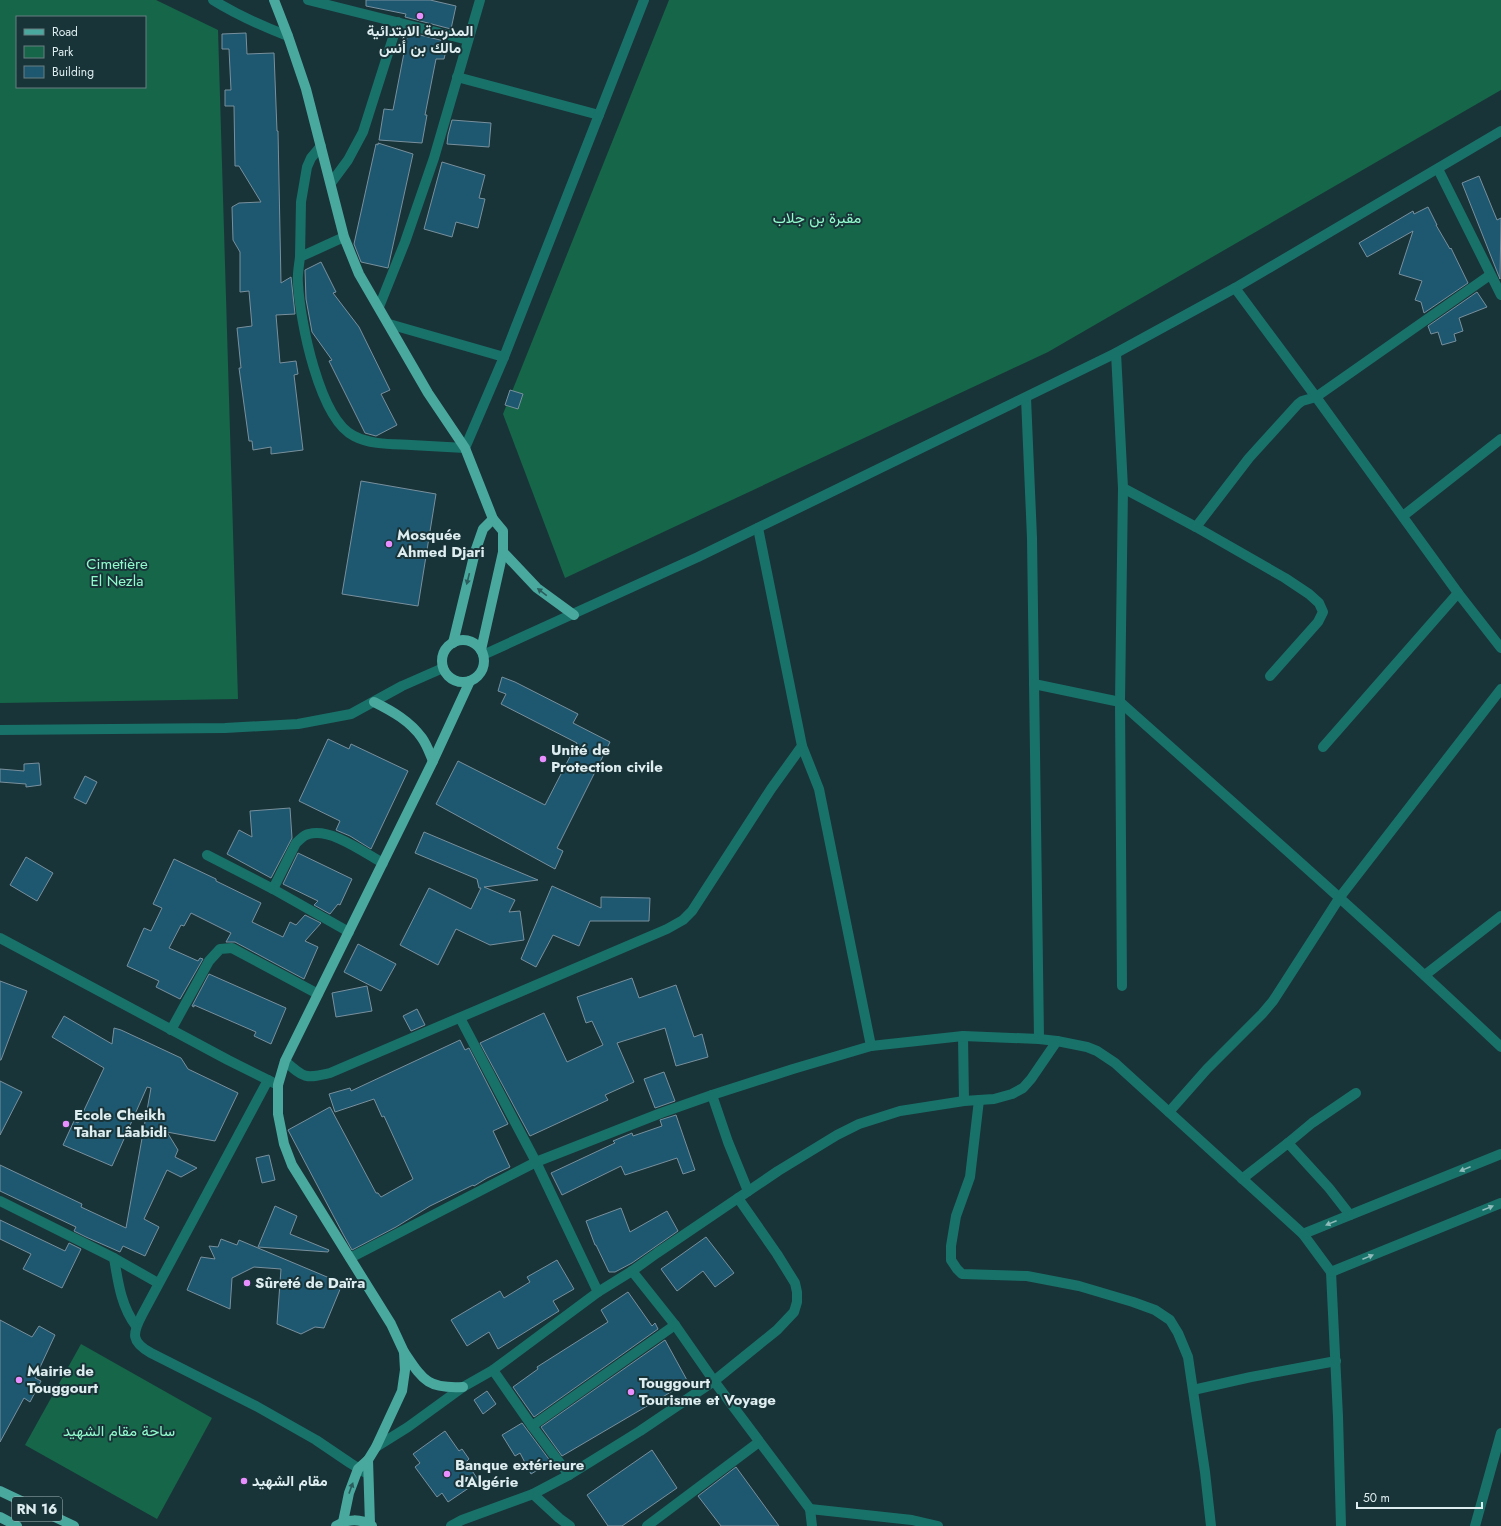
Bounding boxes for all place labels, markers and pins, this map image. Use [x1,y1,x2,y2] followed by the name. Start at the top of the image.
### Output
[415,11,425,21] marker: المدرسة الابتدائية مالك بن أنس
[367,20,473,59] place label: المدرسة الابتدائية مالك بن أنس
[396,524,485,563] place label: Mosquée Ahmed Djari
[384,539,394,549] marker: Mosquée Ahmed Djari
[551,739,663,778] place label: Unité de Protection civile
[538,754,548,764] marker: Unité de Protection civile
[74,1104,167,1143] place label: Ecole Cheikh Tahar Lâabidi
[61,1119,71,1129] marker: Ecole Cheikh Tahar Lâabidi
[255,1272,365,1294] place label: Sûreté de Daïra
[242,1278,252,1288] marker: Sûreté de Daïra
[27,1360,98,1399] place label: Mairie de Touggourt
[639,1372,776,1411] place label: Touggourt Tourisme et Voyage
[14,1375,24,1385] marker: Mairie de Touggourt
[626,1387,636,1397] marker: Touggourt Tourisme et Voyage
[455,1454,585,1493] place label: Banque extérieure d'Algérie
[442,1469,452,1479] marker: Banque extérieure d'Algérie
[252,1470,328,1492] place label: مقام الشهيد
[239,1476,249,1486] marker: مقام الشهيد

